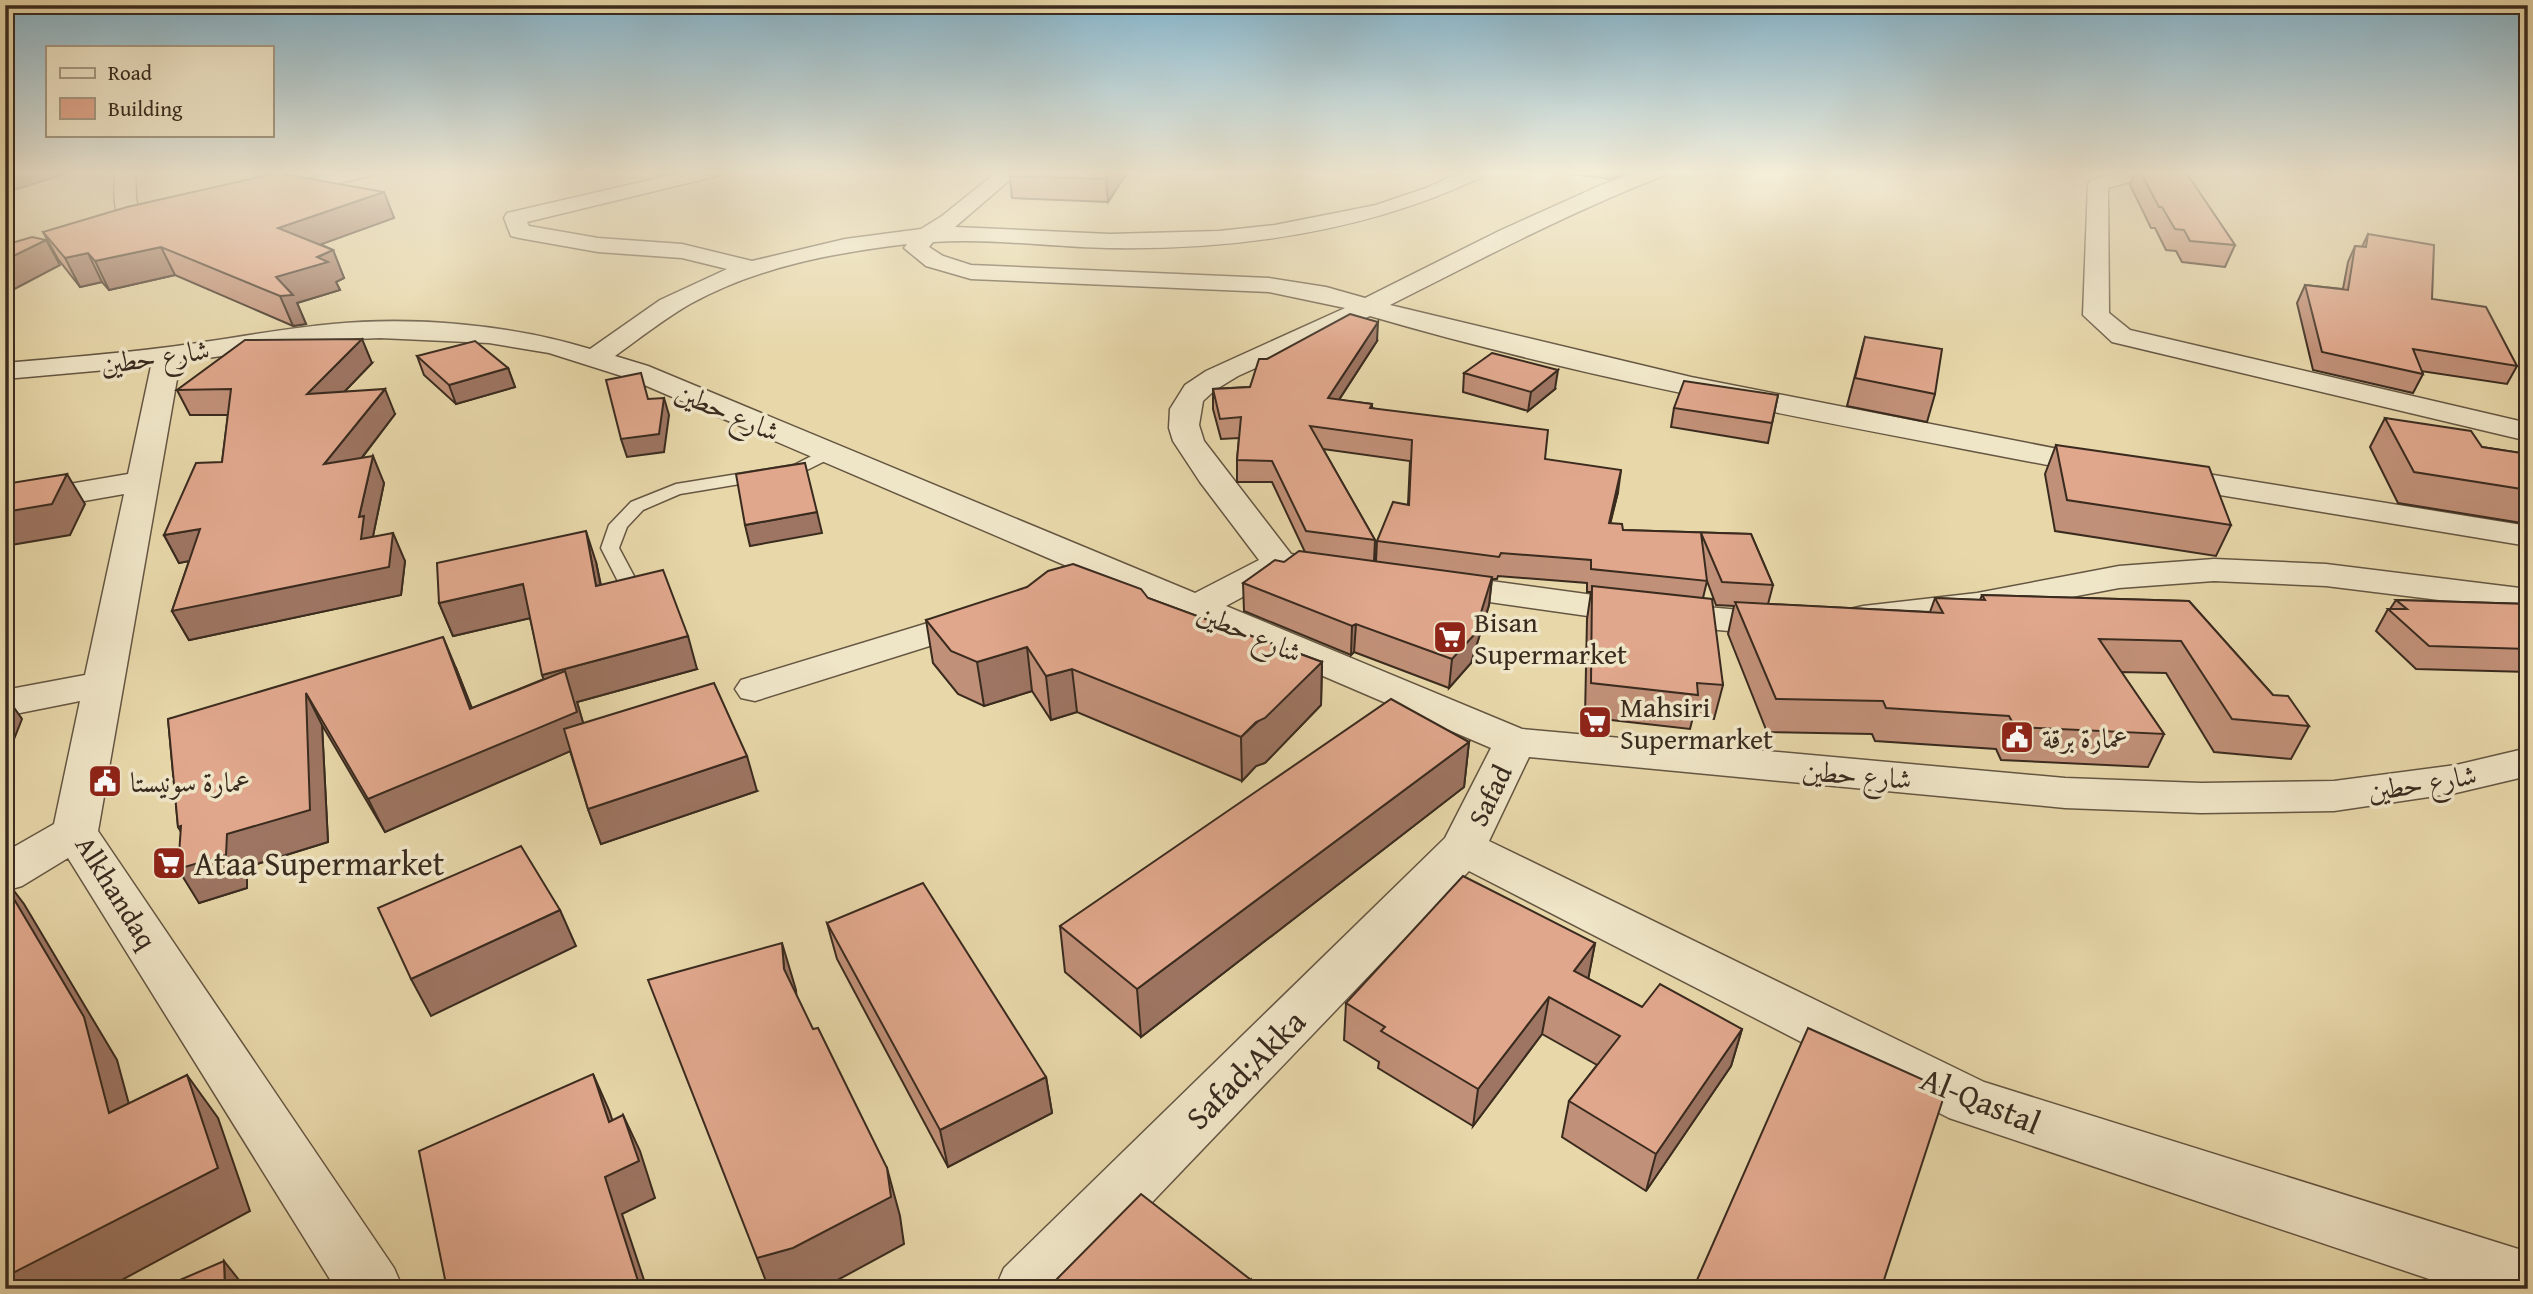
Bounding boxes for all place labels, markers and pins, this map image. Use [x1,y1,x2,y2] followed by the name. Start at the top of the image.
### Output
[1474,601,1627,674] place label: Bisan Supermarket
[1431,618,1469,656] supermarket icon: Bisan Supermarket
[1620,686,1773,759] place label: Mahsiri Supermarket
[1576,703,1614,741] supermarket icon: Mahsiri Supermarket
[2042,717,2128,758] place label: عمارة برقة
[1998,718,2036,756] public building icon: عمارة برقة
[130,761,250,802] place label: عمارة سونيستا
[86,762,124,800] public building icon: عمارة سونيستا
[194,839,445,887] place label: Ataa Supermarket
[150,844,188,882] supermarket icon: Ataa Supermarket

